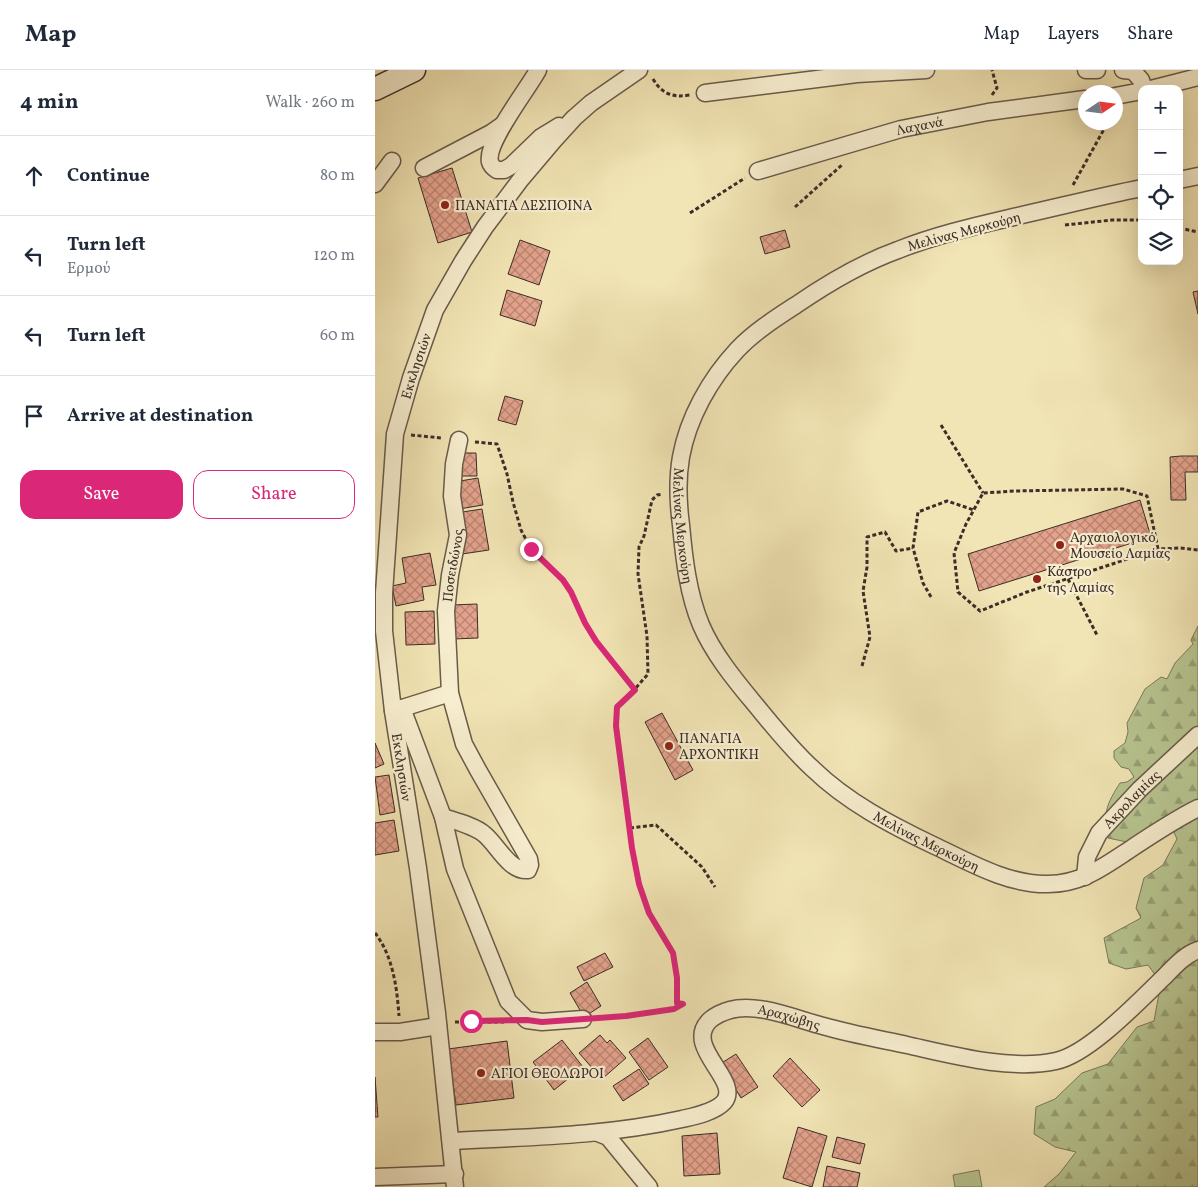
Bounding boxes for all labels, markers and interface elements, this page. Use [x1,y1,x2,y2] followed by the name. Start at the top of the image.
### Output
[25,18,76,52] text: Map
[983,22,1019,47] text: Map
[1047,22,1099,47] text: Layers
[1127,22,1173,47] text: Share
[1078,85,1123,130] north arrow
[1138,85,1183,265] map controls
[1138,85,1183,130] button: +
[20,88,79,117] text: 4 min
[265,92,355,114] text: Walk · 260 m
[894,113,946,141] street label: Λαχανά
[1138,130,1183,175] button: −
[20,162,48,190] icon: ahead
[67,163,150,189] text: Continue
[320,165,355,187] text: 80 m
[1138,175,1183,220] button: locate
[455,197,593,216] place label: ΠΑΝΑΓΙΑ ΔΕΣΠΟΙΝΑ
[439,199,451,211] marker: ΠΑΝΑΓΙΑ ΔΕΣΠΟΙΝΑ
[906,208,1023,257] street label: Μελίνας Μερκούρη
[1138,220,1183,265] button: layers
[67,232,146,258] text: Turn left
[20,242,48,270] icon: left
[313,245,355,267] text: 120 m
[67,258,110,280] text: Ερμού
[20,322,48,350] icon: left
[67,323,146,349] text: Turn left
[320,325,355,347] text: 60 m
[397,331,437,402] street label: Εκκλησιών
[20,402,48,430] icon: arrive
[67,403,253,429] text: Arrive at destination
[667,467,697,586] street label: Μελίνας Μερκούρη
[20,470,183,519] button: Save
[193,470,355,519] button: Share
[439,528,469,603] street label: Ποσειδώνος
[1070,529,1170,564] place label: Αρχαιολογικό Μουσείο Λαμίας
[520,538,543,561] route end
[1054,539,1066,551] marker: Αρχαιολογικό Μουσείο Λαμίας
[1047,563,1114,598] place label: Κάστρο της Λαμίας
[1031,573,1043,585] marker: Κάστρο της Λαμίας
[679,730,759,765] place label: ΠΑΝΑΓΙΑ ΑΡΧΟΝΤΙΚΗ
[386,732,415,803] street label: Εκκλησιών
[663,740,675,752] marker: ΠΑΝΑΓΙΑ ΑΡΧΟΝΤΙΚΗ
[1100,766,1165,834] street label: Ακρολαμίας
[869,808,982,877] street label: Μελίνας Μερκούρη
[756,1001,822,1036] street label: Αραχώβης
[460,1010,483,1033] route start
[491,1065,604,1084] place label: ΑΓΙΟΙ ΘΕΟΔΩΡΟΙ
[475,1067,487,1079] marker: ΑΓΙΟΙ ΘΕΟΔΩΡΟΙ

